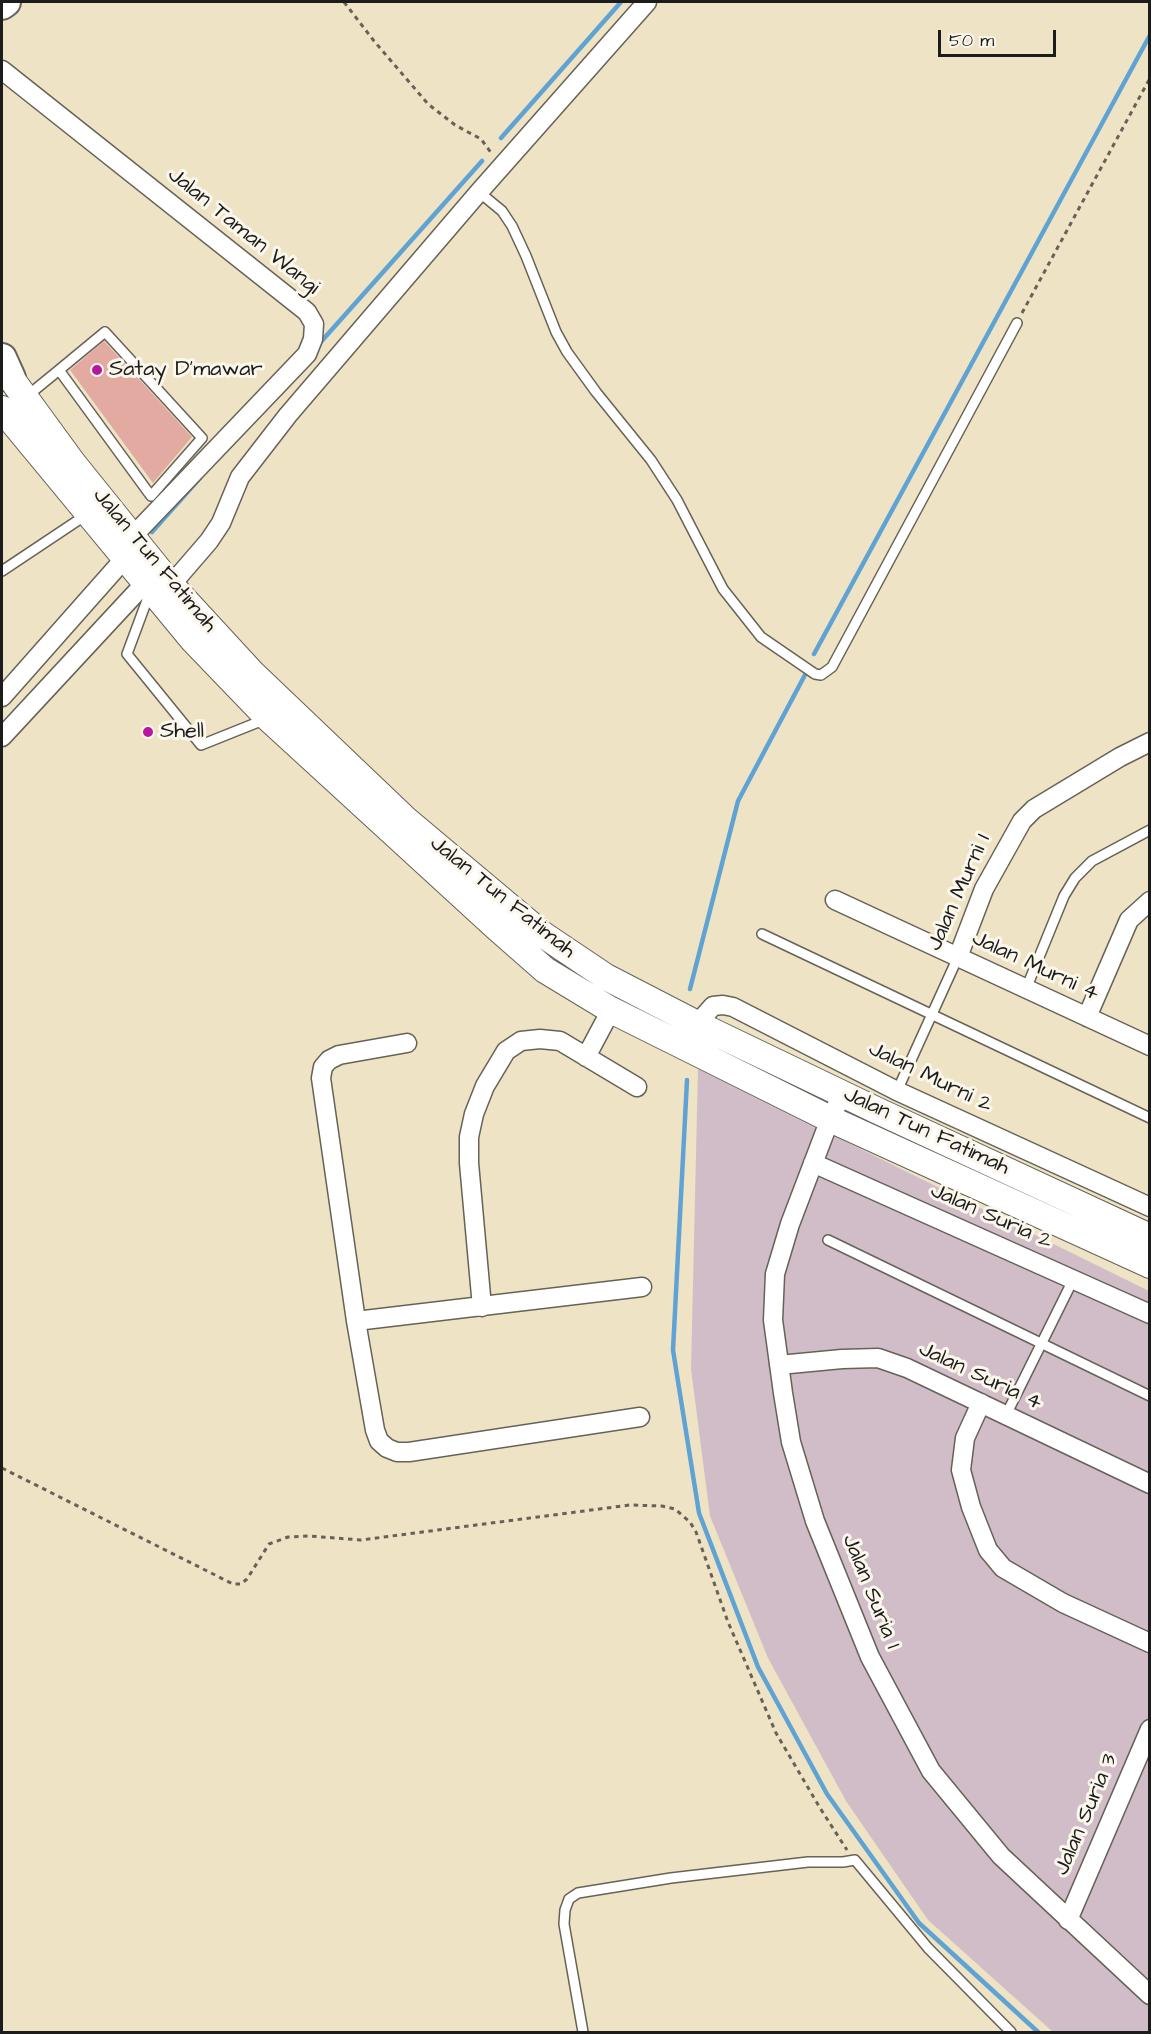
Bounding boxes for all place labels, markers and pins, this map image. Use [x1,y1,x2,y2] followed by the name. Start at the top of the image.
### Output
[109,357,263,383] place label: Satay D'mawar
[90,363,104,377] marker: Satay D'mawar
[160,719,204,745] place label: Shell
[141,725,155,739] marker: Shell

